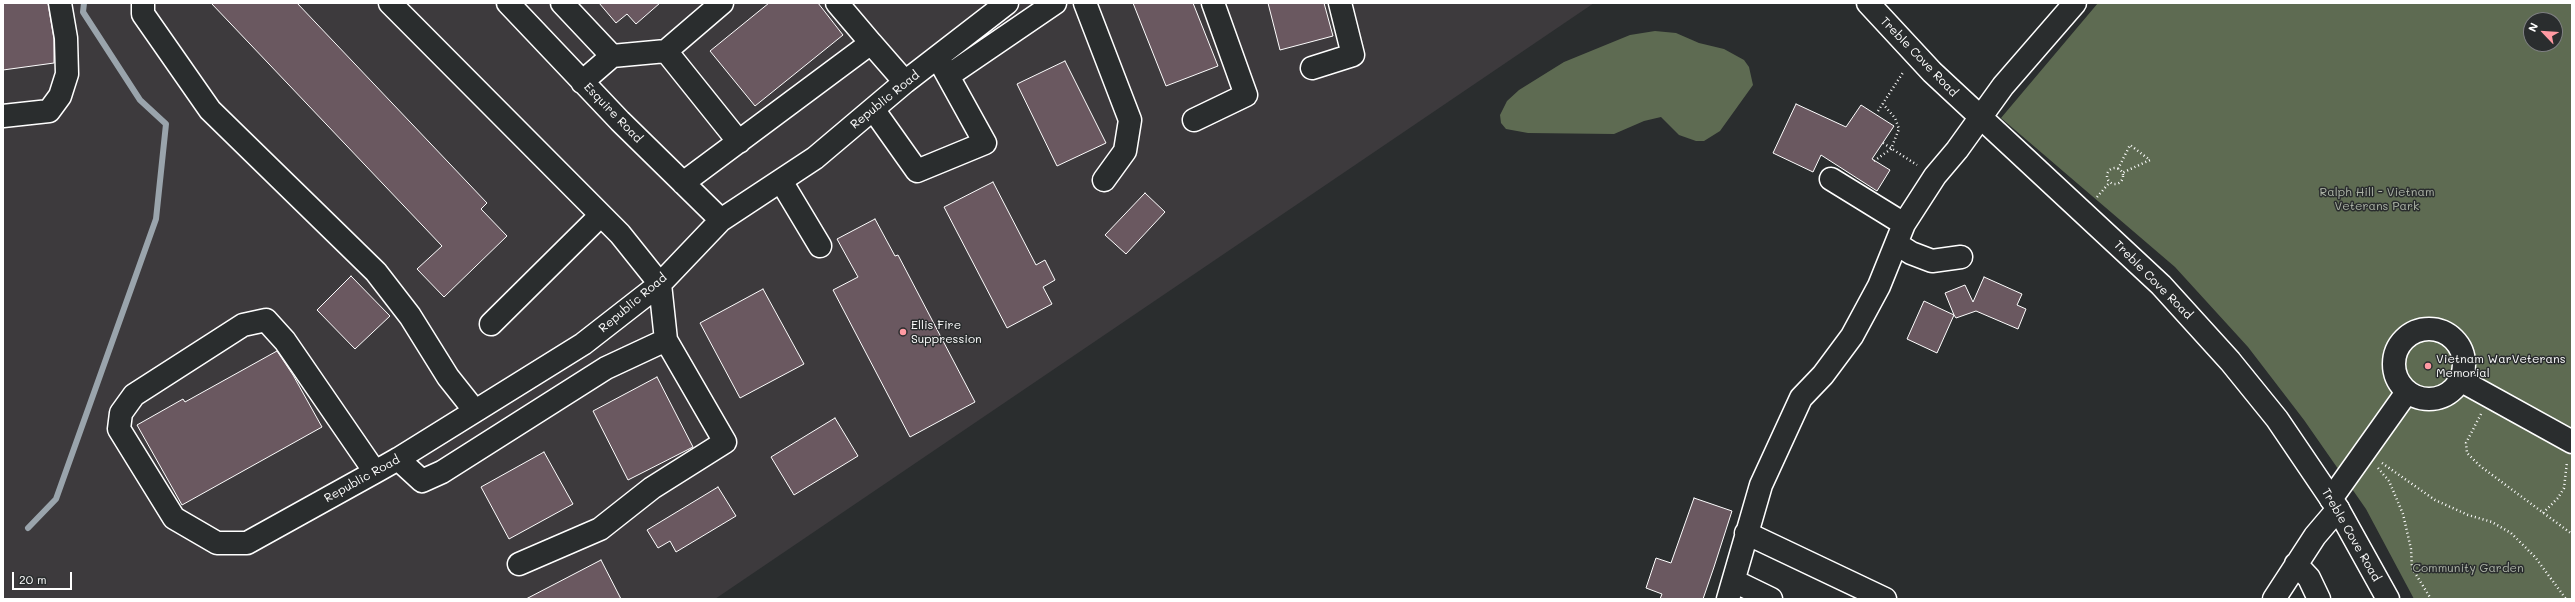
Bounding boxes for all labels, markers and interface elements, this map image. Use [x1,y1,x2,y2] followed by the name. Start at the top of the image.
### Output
[2523,12,2563,52] north arrow
[1877,14,1961,100] street label: Treble Cove Road
[2524,20,2541,34] text: N
[848,68,922,132] street label: Republic Road
[581,80,645,146] street label: Esquire Road
[2320,185,2434,213] park label: Ralph Hill - Vietnam Veterans Park
[2111,238,2195,322] street label: Treble Cove Road
[596,270,670,336] street label: Republic Road
[911,318,982,346] place label: Ellis Fire Suppression
[898,327,908,337] marker: Ellis Fire Suppression
[2436,352,2565,380] place label: Vietnam WarVeterans Memorial
[2423,361,2433,371] marker: Vietnam WarVeterans Memorial
[322,452,402,506] street label: Republic Road
[2318,486,2384,584] street label: Treble Cove Road
[2412,561,2524,575] park label: Community Garden
[14,564,74,590] scale bar
[19,571,47,587] text: 20 m

